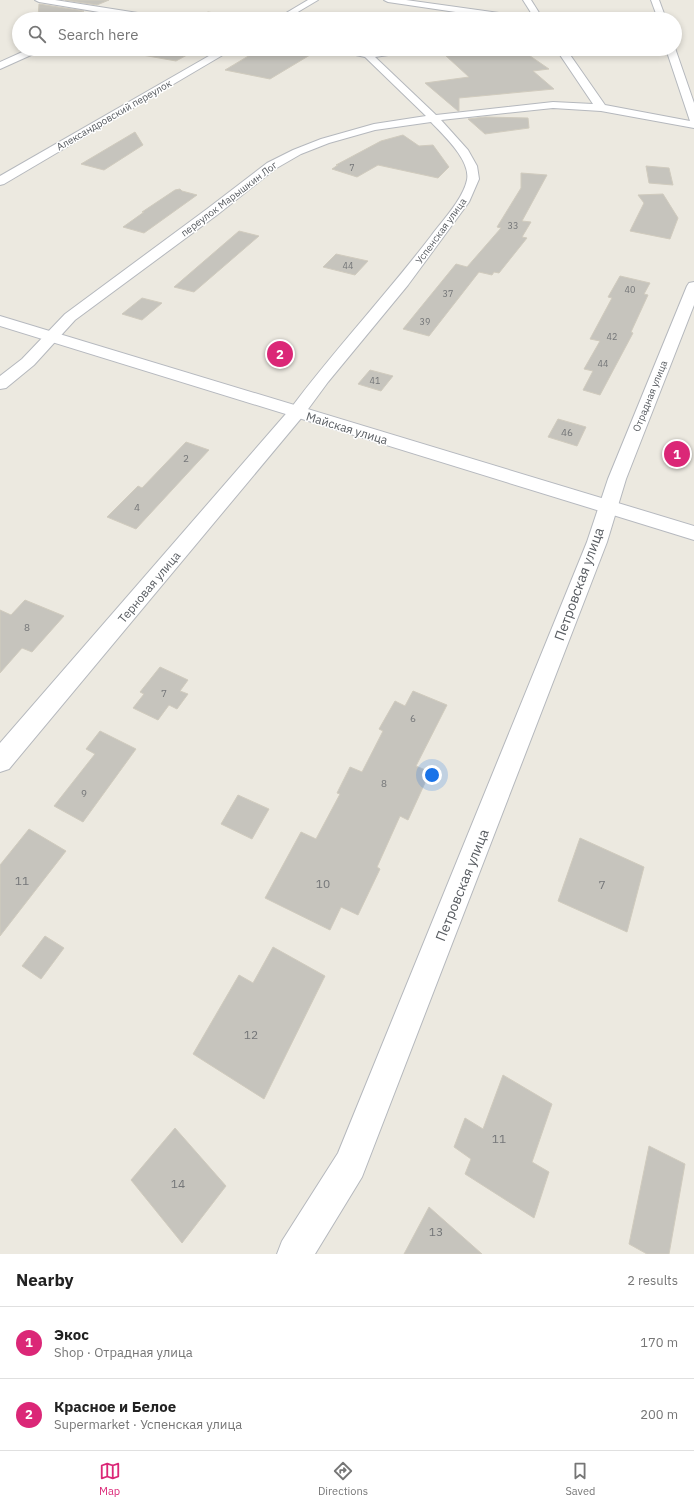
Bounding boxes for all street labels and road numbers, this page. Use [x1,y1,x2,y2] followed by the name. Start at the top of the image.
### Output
[54,76,174,153] street label: Александровский переулок
[178,158,280,239] street label: переулок Марышкин Лог
[413,195,470,267] street label: Успенская улица
[630,358,670,434] street label: Отрадная улица
[304,408,390,448] street label: Майская улица
[550,524,608,643] street label: Петровская улица
[115,548,184,626] street label: Терновая улица
[431,826,493,944] street label: Петровская улица

